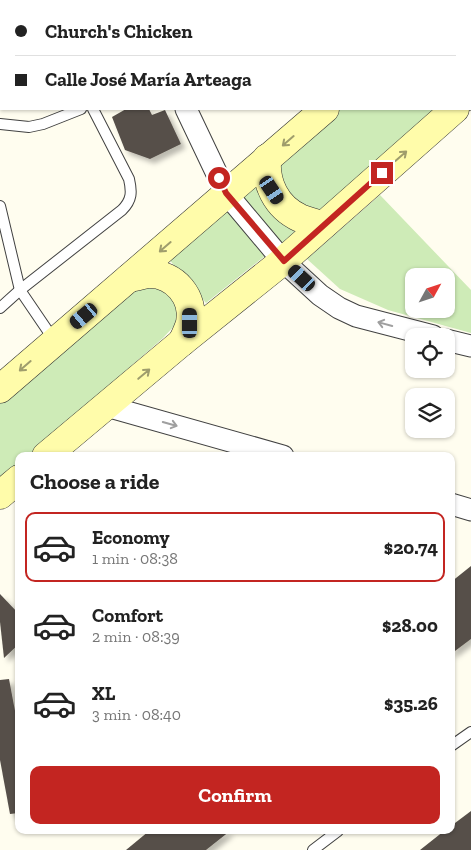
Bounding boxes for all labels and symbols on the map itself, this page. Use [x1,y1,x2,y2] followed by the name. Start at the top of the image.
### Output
[281,135,294,146] one-way arrow
[395,150,408,162] one-way arrow
[371,162,393,184] route end
[208,167,230,189] route start
[257,173,286,207] car
[159,241,172,252] one-way arrow
[285,262,318,294] car
[405,268,455,318] north arrow
[67,301,100,331] car
[182,308,197,338] car
[378,319,394,328] one-way arrow
[19,361,32,372] one-way arrow
[137,369,150,380] one-way arrow
[162,419,178,429] one-way arrow

